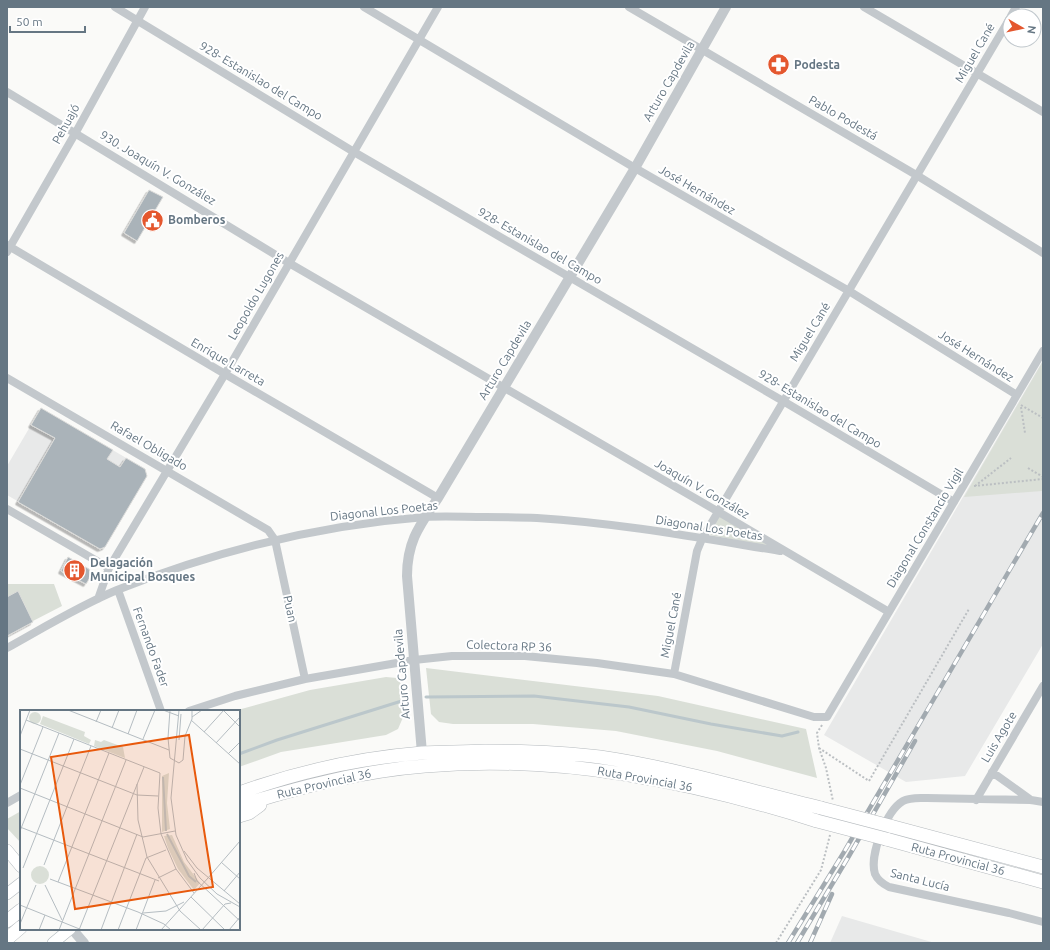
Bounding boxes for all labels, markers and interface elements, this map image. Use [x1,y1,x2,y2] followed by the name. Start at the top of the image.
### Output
[10,8,85,34] scale bar
[1002,8,1042,48] north arrow
[16,15,43,28] text: 50 m
[952,21,997,85] street label: Miguel Cané
[1025,25,1038,35] text: N
[640,38,697,123] street label: Arturo Capdevila
[198,39,325,122] street label: 928- Estanislao del Campo
[766,52,792,78] pharmacy icon: Podesta
[794,58,840,71] place label: Podesta
[807,93,880,142] street label: Pablo Podestá
[49,102,82,146] street label: Pehuajó
[98,128,219,208] street label: 930. Joaquín V. González
[657,162,738,217] street label: José Hernández
[476,205,605,286] street label: 928- Estanislao del Campo
[139,207,165,233] public building icon: Bomberos
[168,213,226,226] place label: Bomberos
[225,250,286,342] street label: Leopoldo Lugones
[787,300,832,364] street label: Miguel Cané
[476,318,533,402] street label: Arturo Capdevila
[936,327,1017,384] street label: José Hernández
[189,335,268,388] street label: Enrique Larreta
[757,367,884,450] street label: 928- Estanislao del Campo
[109,418,190,473] street label: Rafael Obligado
[653,456,752,521] street label: Joaquín V. González
[884,466,965,590] street label: Diagonal Constancio Vigil
[329,498,438,523] street label: Diagonal Los Poetas
[655,513,764,542] street label: Diagonal Los Poetas
[90,556,195,583] place label: Delagación Municipal Bosques
[62,557,88,583] building icon: Delagación Municipal Bosques
[658,591,683,659] street label: Miguel Cané
[281,594,300,623] street label: Puan
[131,605,172,689] street label: Fernando Fader
[391,628,412,720] street label: Arturo Capdevila
[466,638,552,654] street label: Colectora RP 36
[978,709,1019,764] street label: Luis Agote
[20,710,240,930] inset map
[597,764,694,793] street label: Ruta Provincial 36
[275,766,373,801] street label: Ruta Provincial 36
[910,840,1007,877] street label: Ruta Provincial 36
[889,866,951,893] street label: Santa Lucía

